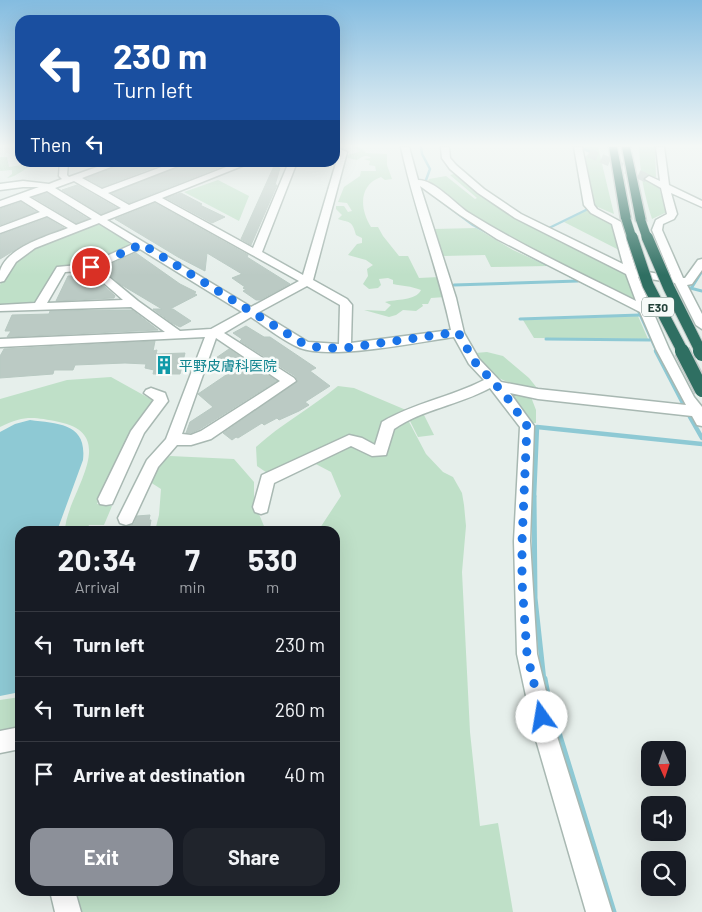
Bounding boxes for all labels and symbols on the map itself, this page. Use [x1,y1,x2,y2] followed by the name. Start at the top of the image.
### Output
[70,246,112,288] pin
[642,298,674,316] road number: E30
[153,354,175,376] building icon: 平野皮膚科医院
[179,357,277,374] place label: 平野皮膚科医院
[515,690,567,742] position arrow
[641,741,686,786] north arrow

